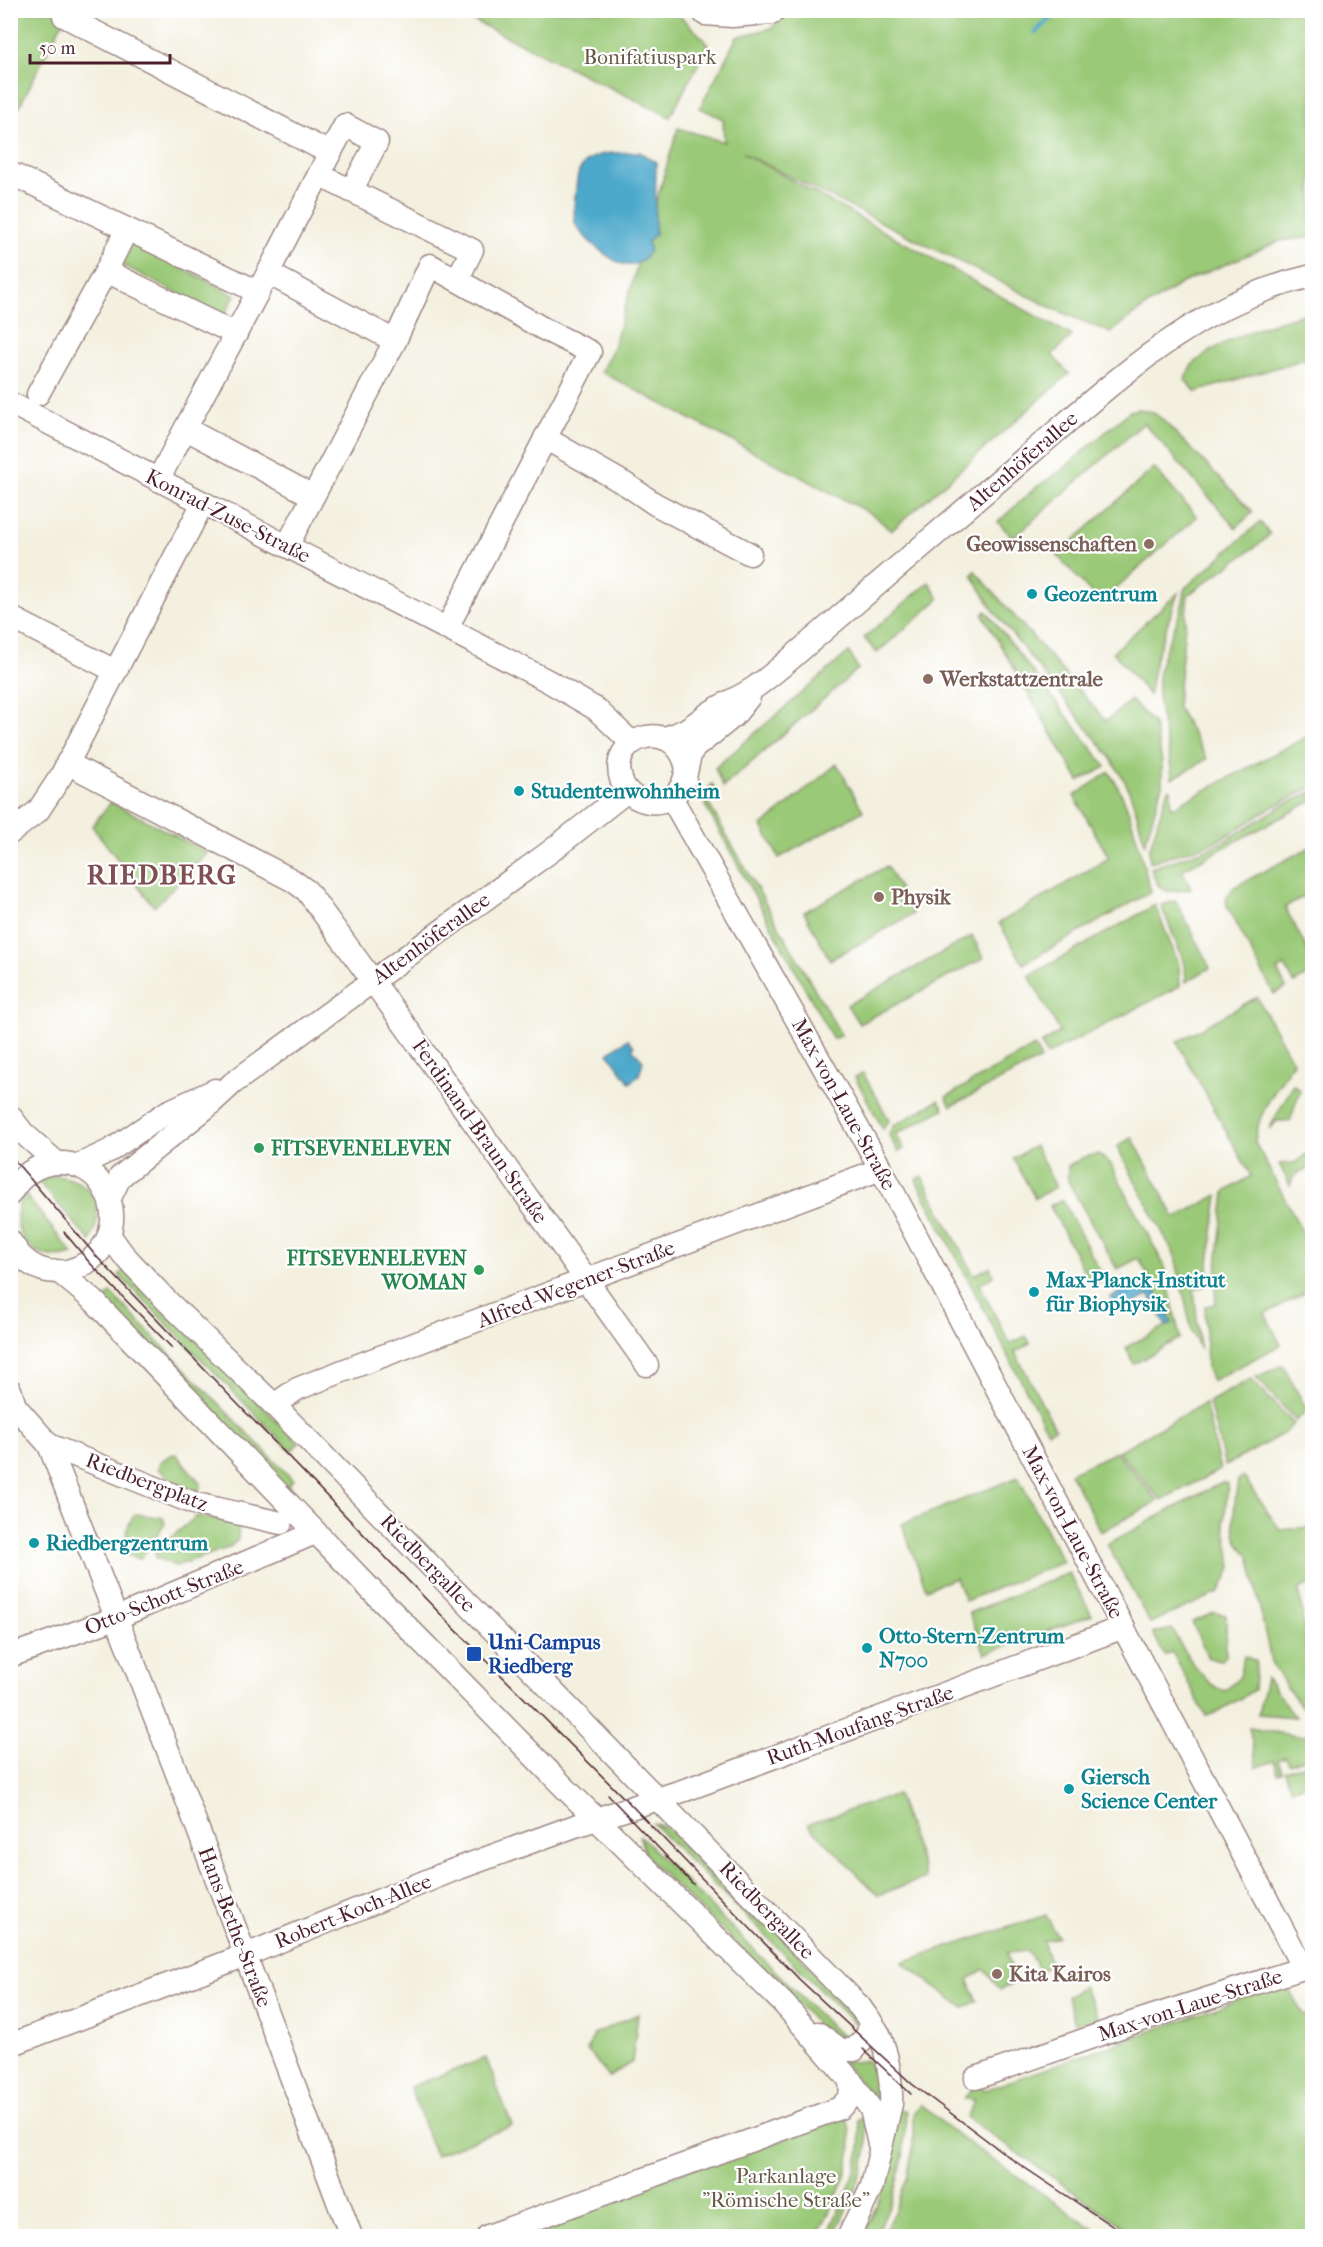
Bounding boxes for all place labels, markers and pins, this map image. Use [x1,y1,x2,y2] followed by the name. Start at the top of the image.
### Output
[966,532,1138,556] place label: Geowissenschaften
[1142,537,1156,551] marker: Geowissenschaften
[1044,582,1158,606] place label: Geozentrum
[1025,587,1039,601] marker: Geozentrum
[939,667,1104,691] place label: Werkstattzentrale
[921,672,935,686] marker: Werkstattzentrale
[531,779,721,803] place label: Studentenwohnheim
[512,784,526,798] marker: Studentenwohnheim
[891,885,952,909] place label: Physik
[872,890,886,904] marker: Physik
[270,1136,452,1160] place label: FITSEVENELEVEN
[252,1141,266,1155] marker: FITSEVENELEVEN
[286,1246,467,1294] place label: FITSEVENELEVEN WOMAN
[472,1263,486,1277] marker: FITSEVENELEVEN WOMAN
[1045,1268,1226,1316] place label: Max-Planck-Institut für Biophysik
[1027,1285,1041,1299] marker: Max-Planck-Institut für Biophysik
[46,1531,209,1555] place label: Riedbergzentrum
[27,1536,41,1550] marker: Riedbergzentrum
[879,1624,1065,1672] place label: Otto-Stern-Zentrum N700
[487,1630,601,1678] place label: Uni-Campus Riedberg
[860,1641,874,1655] marker: Otto-Stern-Zentrum N700
[465,1645,483,1663] marker: Uni-Campus Riedberg
[1081,1765,1218,1813] place label: Giersch Science Center
[1062,1782,1076,1796] marker: Giersch Science Center
[1009,1962,1111,1986] place label: Kita Kairos
[990,1967,1004,1981] marker: Kita Kairos

